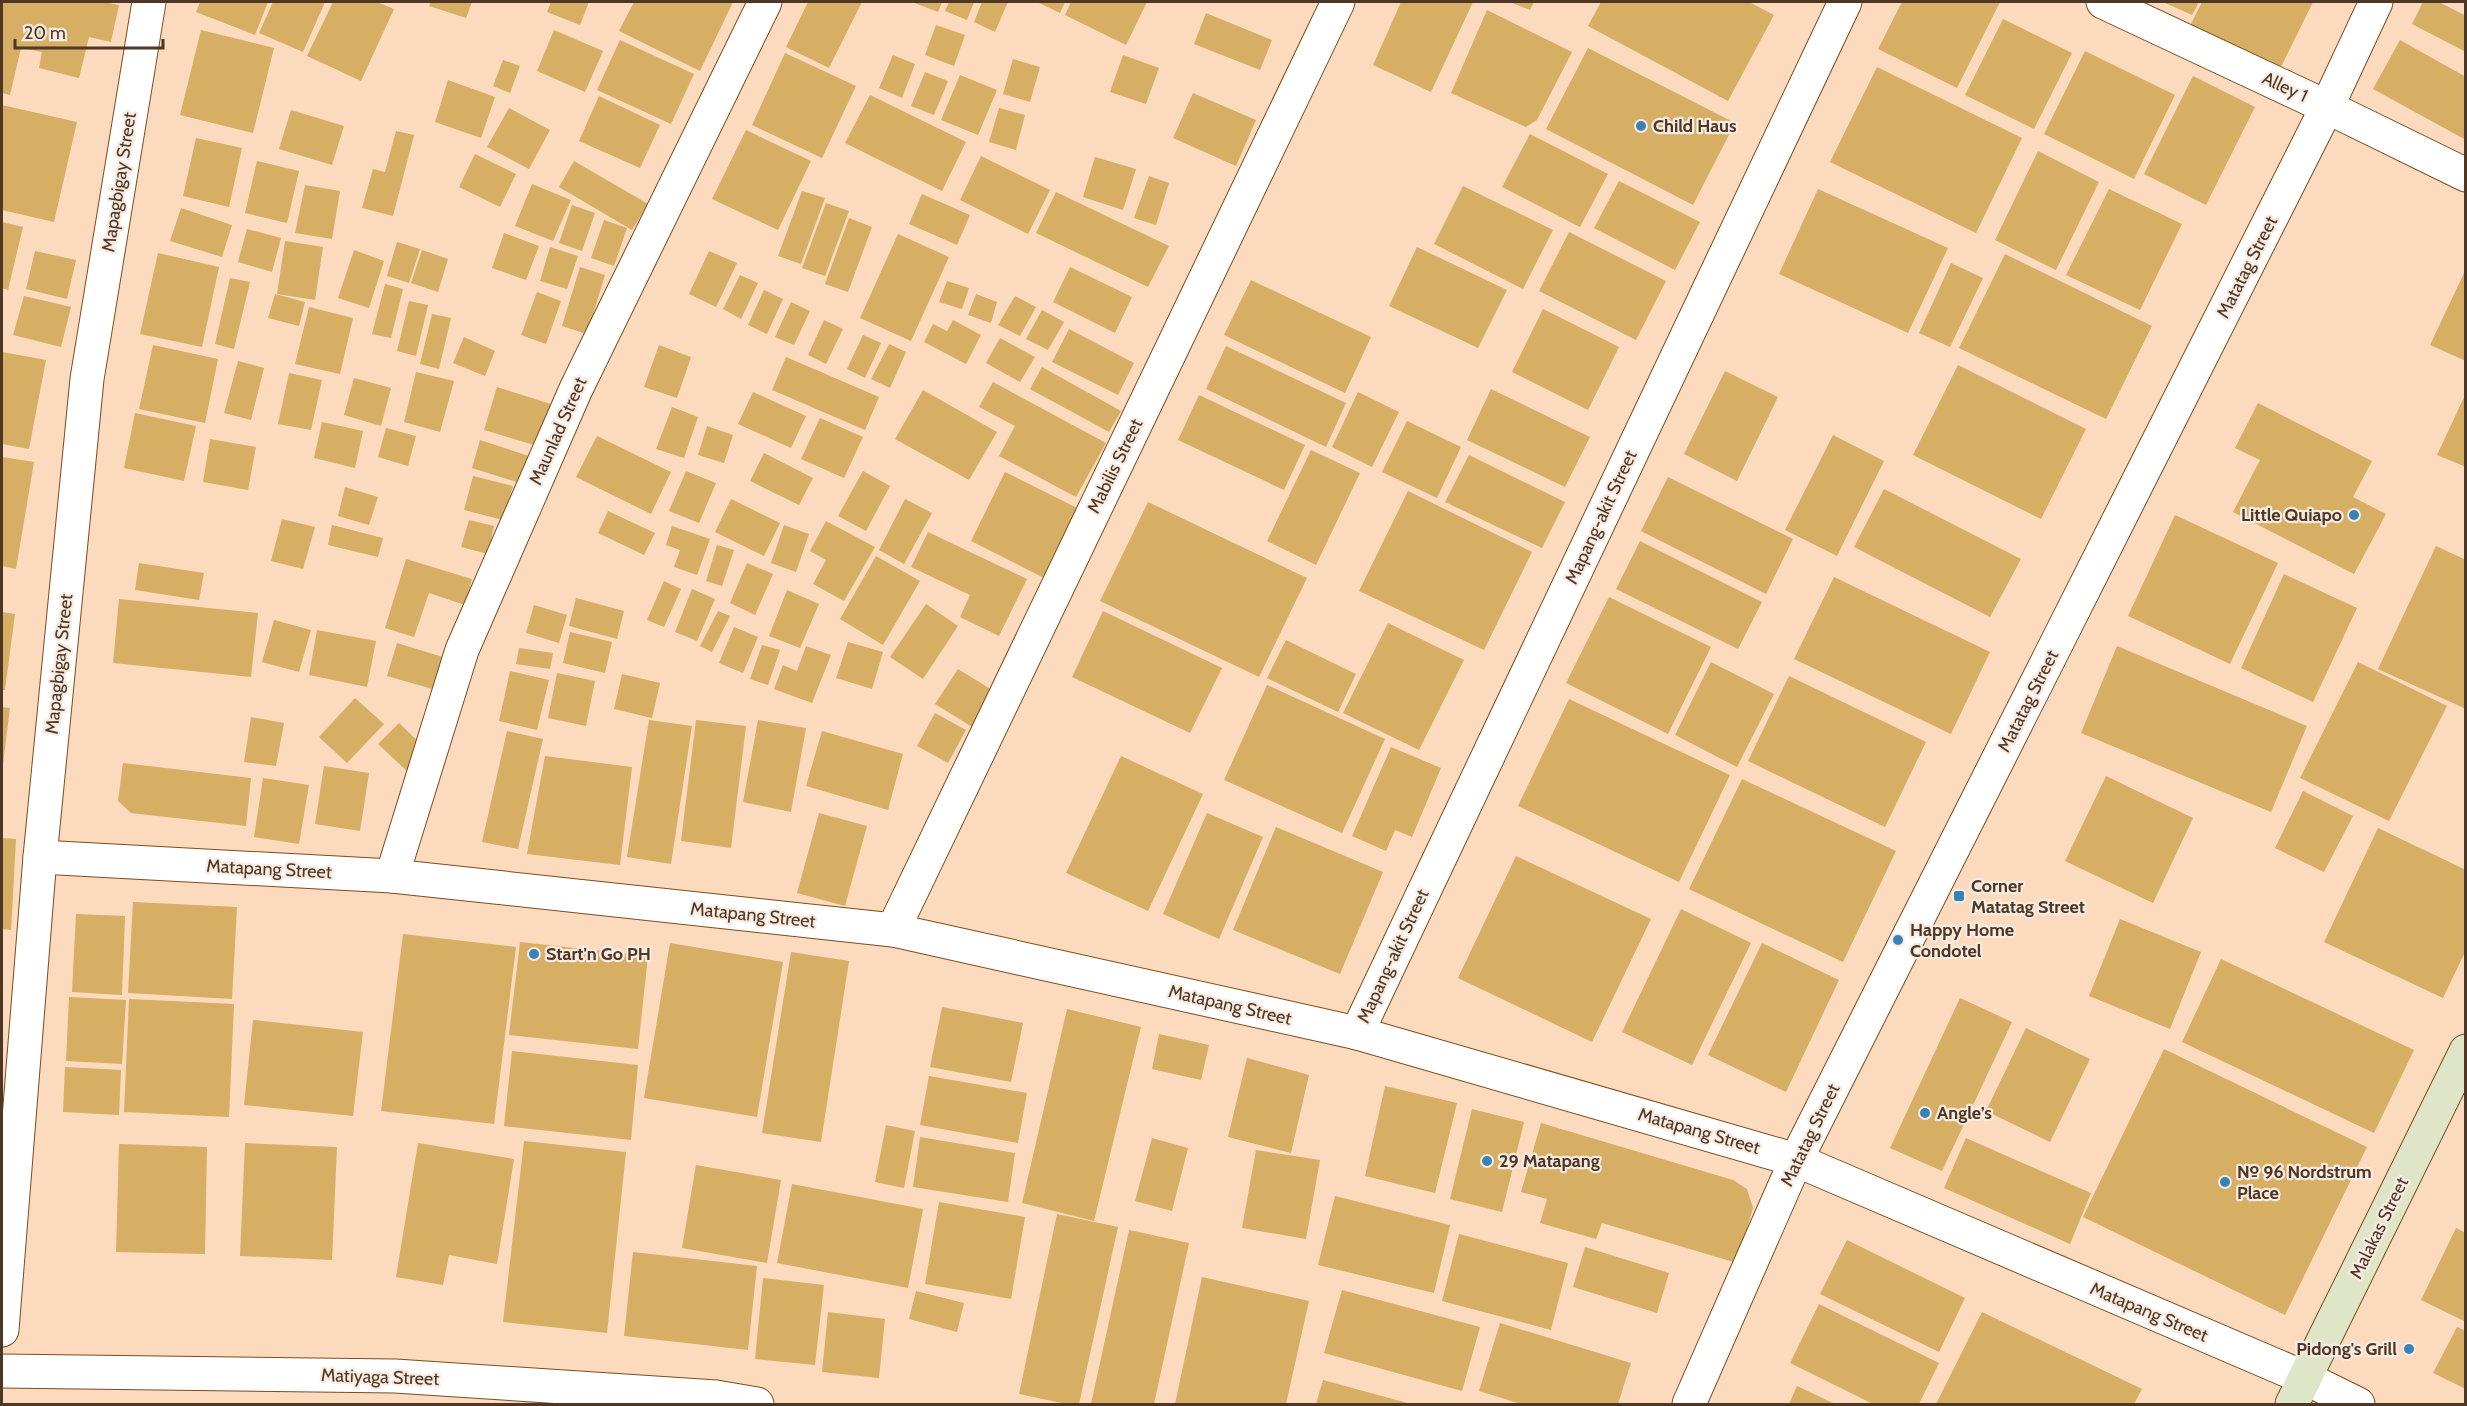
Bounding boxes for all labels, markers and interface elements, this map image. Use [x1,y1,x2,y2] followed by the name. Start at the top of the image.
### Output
[15,12,164,50] scale bar
[24,22,66,44] text: 20 m
[2259,67,2311,107] street label: Alley 1
[97,111,141,253] street label: Mapagbigay Street
[1653,115,1737,137] place label: Child Haus
[1634,119,1648,133] marker: Child Haus
[2212,212,2282,322] street label: Matatag Street
[524,374,592,488] street label: Maunlad Street
[1083,415,1147,517] street label: Mabilis Street
[1560,446,1642,588] street label: Mapang-akit Street
[2241,504,2342,526] place label: Little Quiapo
[2347,508,2361,522] marker: Little Quiapo
[41,593,77,735] street label: Mapagbigay Street
[1993,646,2063,756] street label: Matatag Street
[206,855,332,883] street label: Matapang Street
[1971,875,2085,918] place label: Corner Matatag Street
[1352,885,1434,1027] street label: Mapang-akit Street
[1952,889,1966,903] marker: Corner Matatag Street
[689,897,817,933] street label: Matapang Street
[1910,919,2014,962] place label: Happy Home Condotel
[1891,933,1905,947] marker: Happy Home Condotel
[546,943,651,965] place label: Start'n Go PH
[527,947,541,961] marker: Start'n Go PH
[1166,980,1294,1030] street label: Matapang Street
[1776,1080,1844,1190] street label: Matatag Street
[1937,1102,1992,1124] place label: Angle’s
[1636,1103,1762,1159] street label: Matapang Street
[1918,1106,1932,1120] marker: Angle’s
[1499,1150,1600,1172] place label: 29 Matapang
[1480,1154,1494,1168] marker: 29 Matapang
[2237,1161,2372,1204] place label: № 96 Nordstrum Place
[2345,1174,2413,1282] street label: Malakas Street
[2218,1175,2232,1189] marker: № 96 Nordstrum Place
[2087,1277,2211,1347] street label: Matapang Street
[2296,1338,2397,1360] place label: Pidong's Grill
[2402,1342,2416,1356] marker: Pidong's Grill
[320,1364,440,1390] street label: Matiyaga Street

